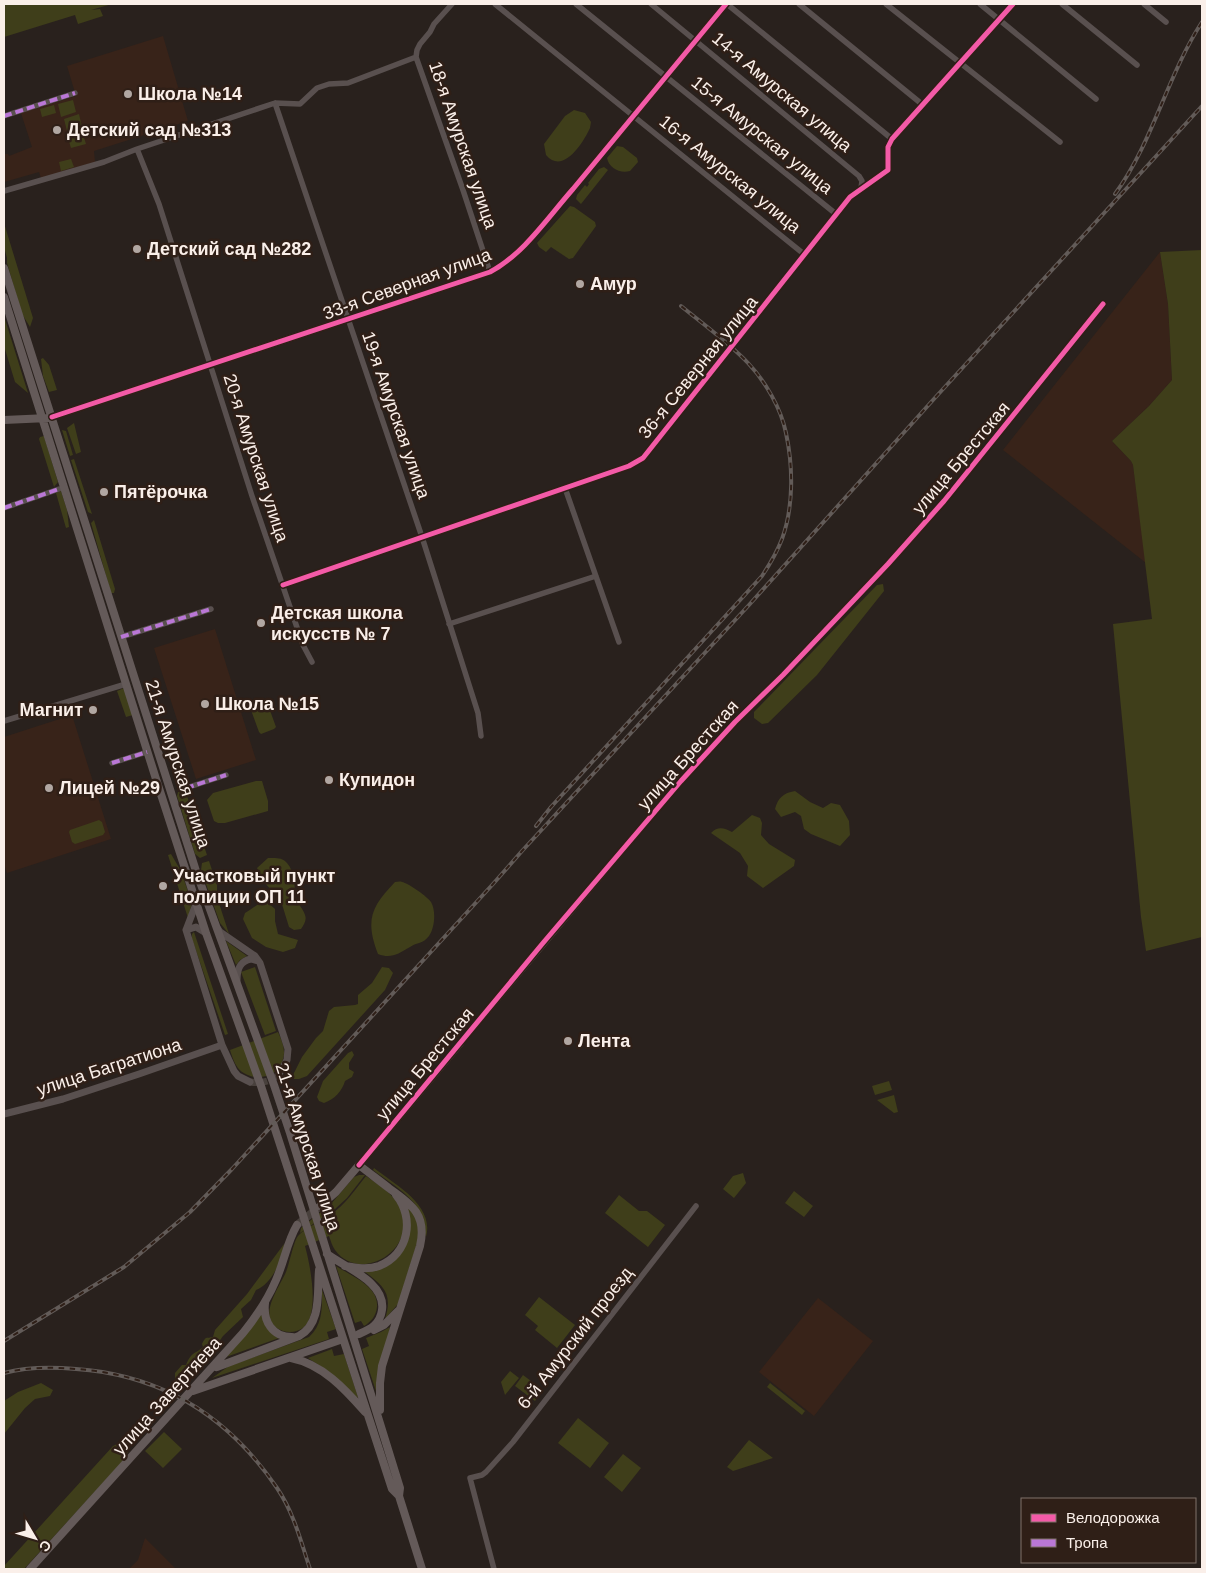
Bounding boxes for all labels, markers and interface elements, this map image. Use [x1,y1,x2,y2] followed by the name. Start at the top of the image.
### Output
[708,28,856,157] street label: 14-я Амурская улица
[425,59,501,232] street label: 18-я Амурская улица
[687,72,837,199] street label: 15-я Амурская улица
[138,84,242,104] place label: Школа №14
[122,88,134,100] marker: Школа №14
[655,111,805,238] street label: 16-я Амурская улица
[67,120,231,140] place label: Детский сад №313
[51,124,63,136] marker: Детский сад №313
[147,239,311,259] place label: Детский сад №282
[131,243,143,255] marker: Детский сад №282
[320,244,495,324] street label: 33-я Северная улица
[590,274,637,294] place label: Амур
[574,278,586,290] marker: Амур
[634,291,762,442] street label: 36-я Северная улица
[358,329,434,502] street label: 19-я Амурская улица
[219,371,293,546] street label: 20-я Амурская улица
[908,398,1014,518] street label: улица Брестская
[114,482,208,502] place label: Пятёрочка
[98,486,110,498] marker: Пятёрочка
[271,603,404,644] place label: Детская школа искусств № 7
[255,617,267,629] marker: Детская школа искусств № 7
[141,677,215,852] street label: 21-я Амурская улица
[215,694,319,714] place label: Школа №15
[634,696,742,814] street label: улица Брестская
[199,698,211,710] marker: Школа №15
[20,700,83,720] place label: Магнит
[87,704,99,716] marker: Магнит
[339,770,415,790] place label: Купидон
[323,774,335,786] marker: Купидон
[59,778,160,798] place label: Лицей №29
[43,782,55,794] marker: Лицей №29
[173,866,336,907] place label: Участковый пункт полиции ОП 11
[157,880,169,892] marker: Участковый пункт полиции ОП 11
[372,1004,478,1124] street label: улица Брестская
[578,1031,631,1051] place label: Лента
[34,1034,185,1100] street label: улица Багратиона
[562,1035,574,1047] marker: Лента
[271,1060,345,1235] street label: 21-я Амурская улица
[513,1263,637,1413] street label: 6-й Амурский проезд
[109,1332,226,1459] street label: улица Завертяева
[1021,1498,1196,1563] legend
[1066,1509,1160,1526] text: Велодорожка
[10,1513,60,1563] north arrow
[1066,1534,1108,1551] text: Тропа
[36,1537,55,1555] text: С

